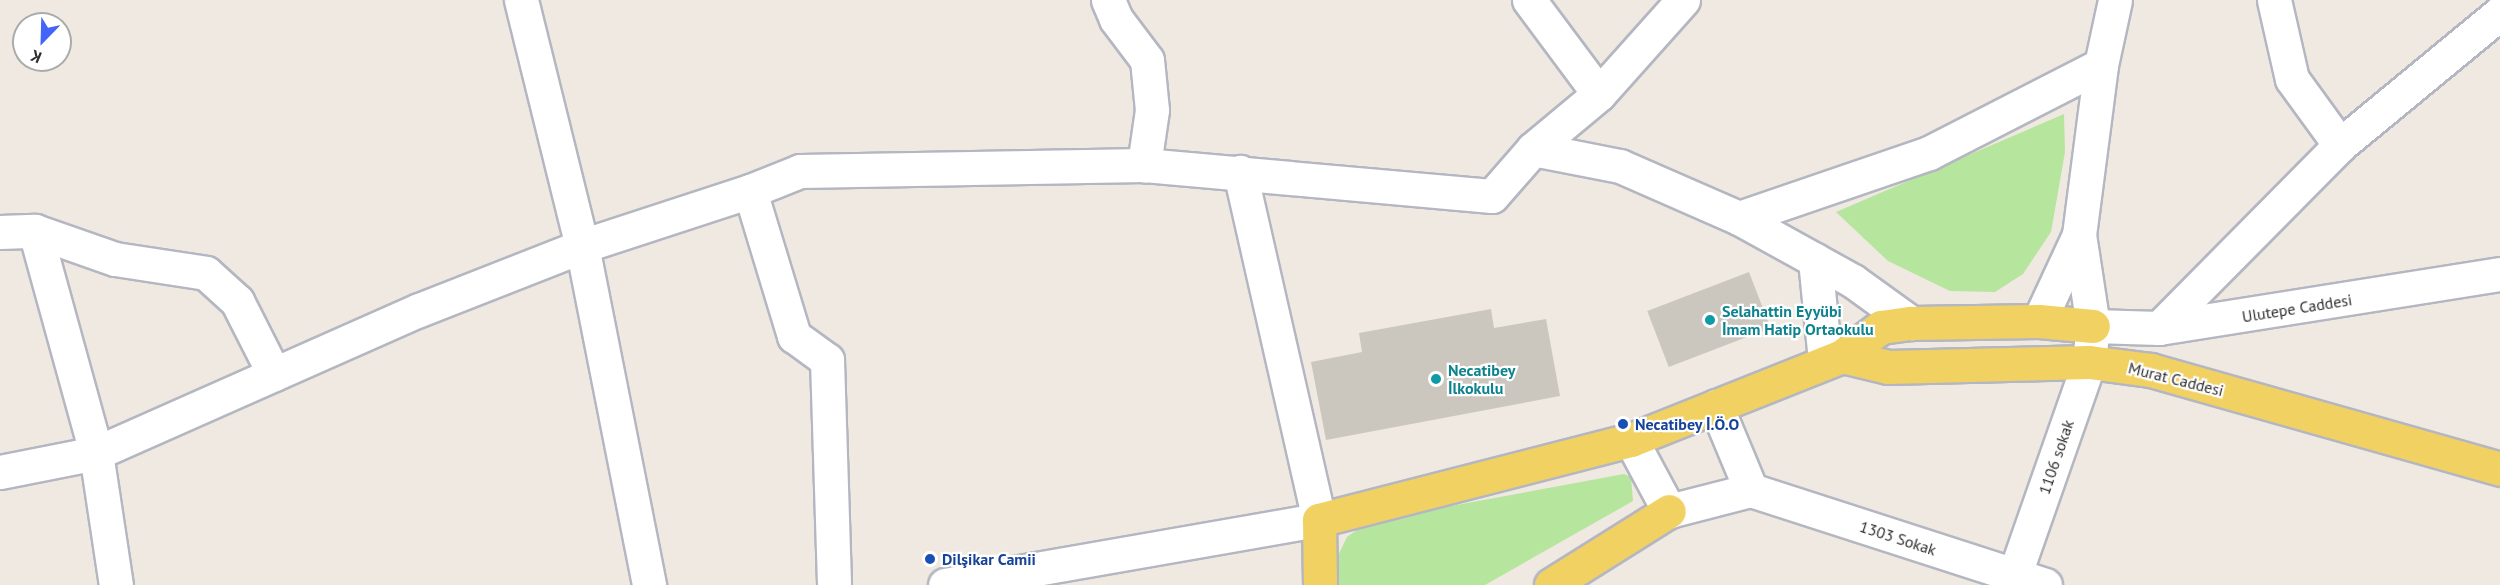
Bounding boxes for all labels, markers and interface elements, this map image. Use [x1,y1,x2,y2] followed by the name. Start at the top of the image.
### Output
[12,12,72,72] north arrow
[27,46,44,68] text: K
[2241,290,2353,326] street label: Ulutepe Caddesi
[1722,301,1874,339] place label: Selahattin Eyyübi İmam Hatip Ortaokulu
[1703,313,1717,327] marker: Selahattin Eyyübi İmam Hatip Ortaokulu
[2126,358,2226,400] street label: Murat Caddesi
[1448,360,1515,398] place label: Necatibey İlkokulu
[1429,372,1443,386] marker: Necatibey İlkokulu
[1635,414,1740,434] place label: Necatibey İ.Ö.O
[1616,417,1630,431] marker: Necatibey İ.Ö.O
[2034,417,2078,497] street label: 1106 sokak
[1857,517,1939,559] street label: 1303 Sokak
[942,549,1036,569] place label: Dilşikar Camii
[923,552,937,566] marker: Dilşikar Camii

